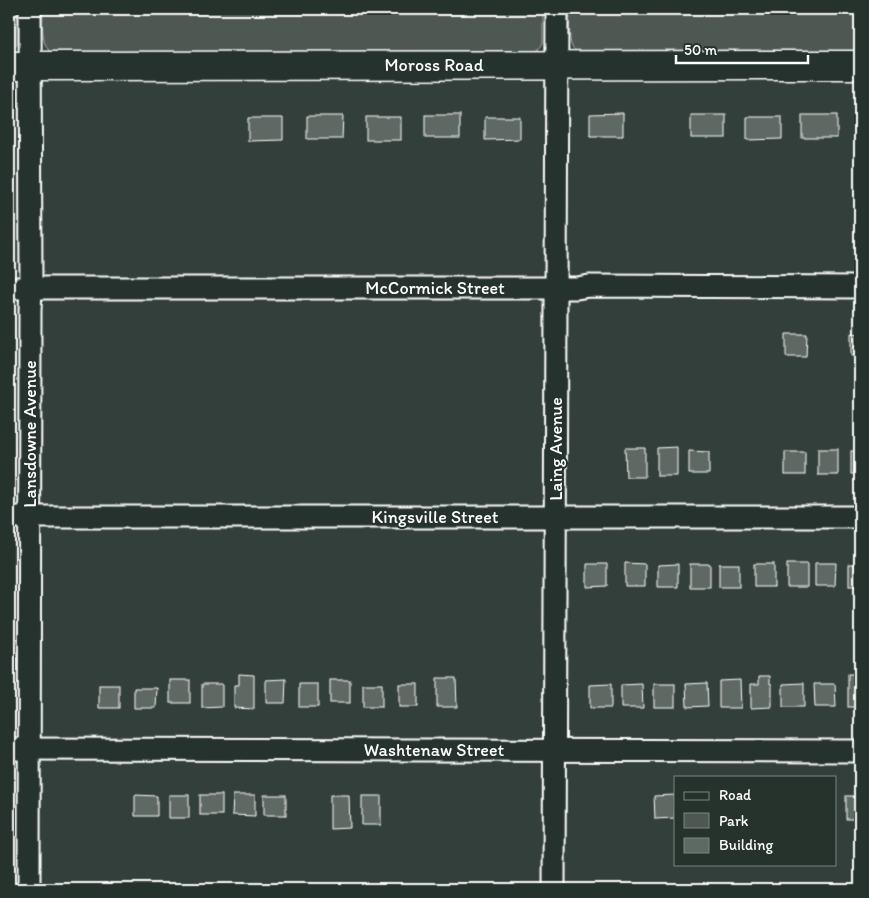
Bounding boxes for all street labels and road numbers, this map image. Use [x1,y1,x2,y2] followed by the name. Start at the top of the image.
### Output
[384,54,484,76] street label: Moross Road
[365,277,505,299] street label: McCormick Street
[19,360,41,508] street label: Lansdowne Avenue
[545,397,567,501] street label: Laing Avenue
[372,506,499,528] street label: Kingsville Street
[364,739,504,761] street label: Washtenaw Street

